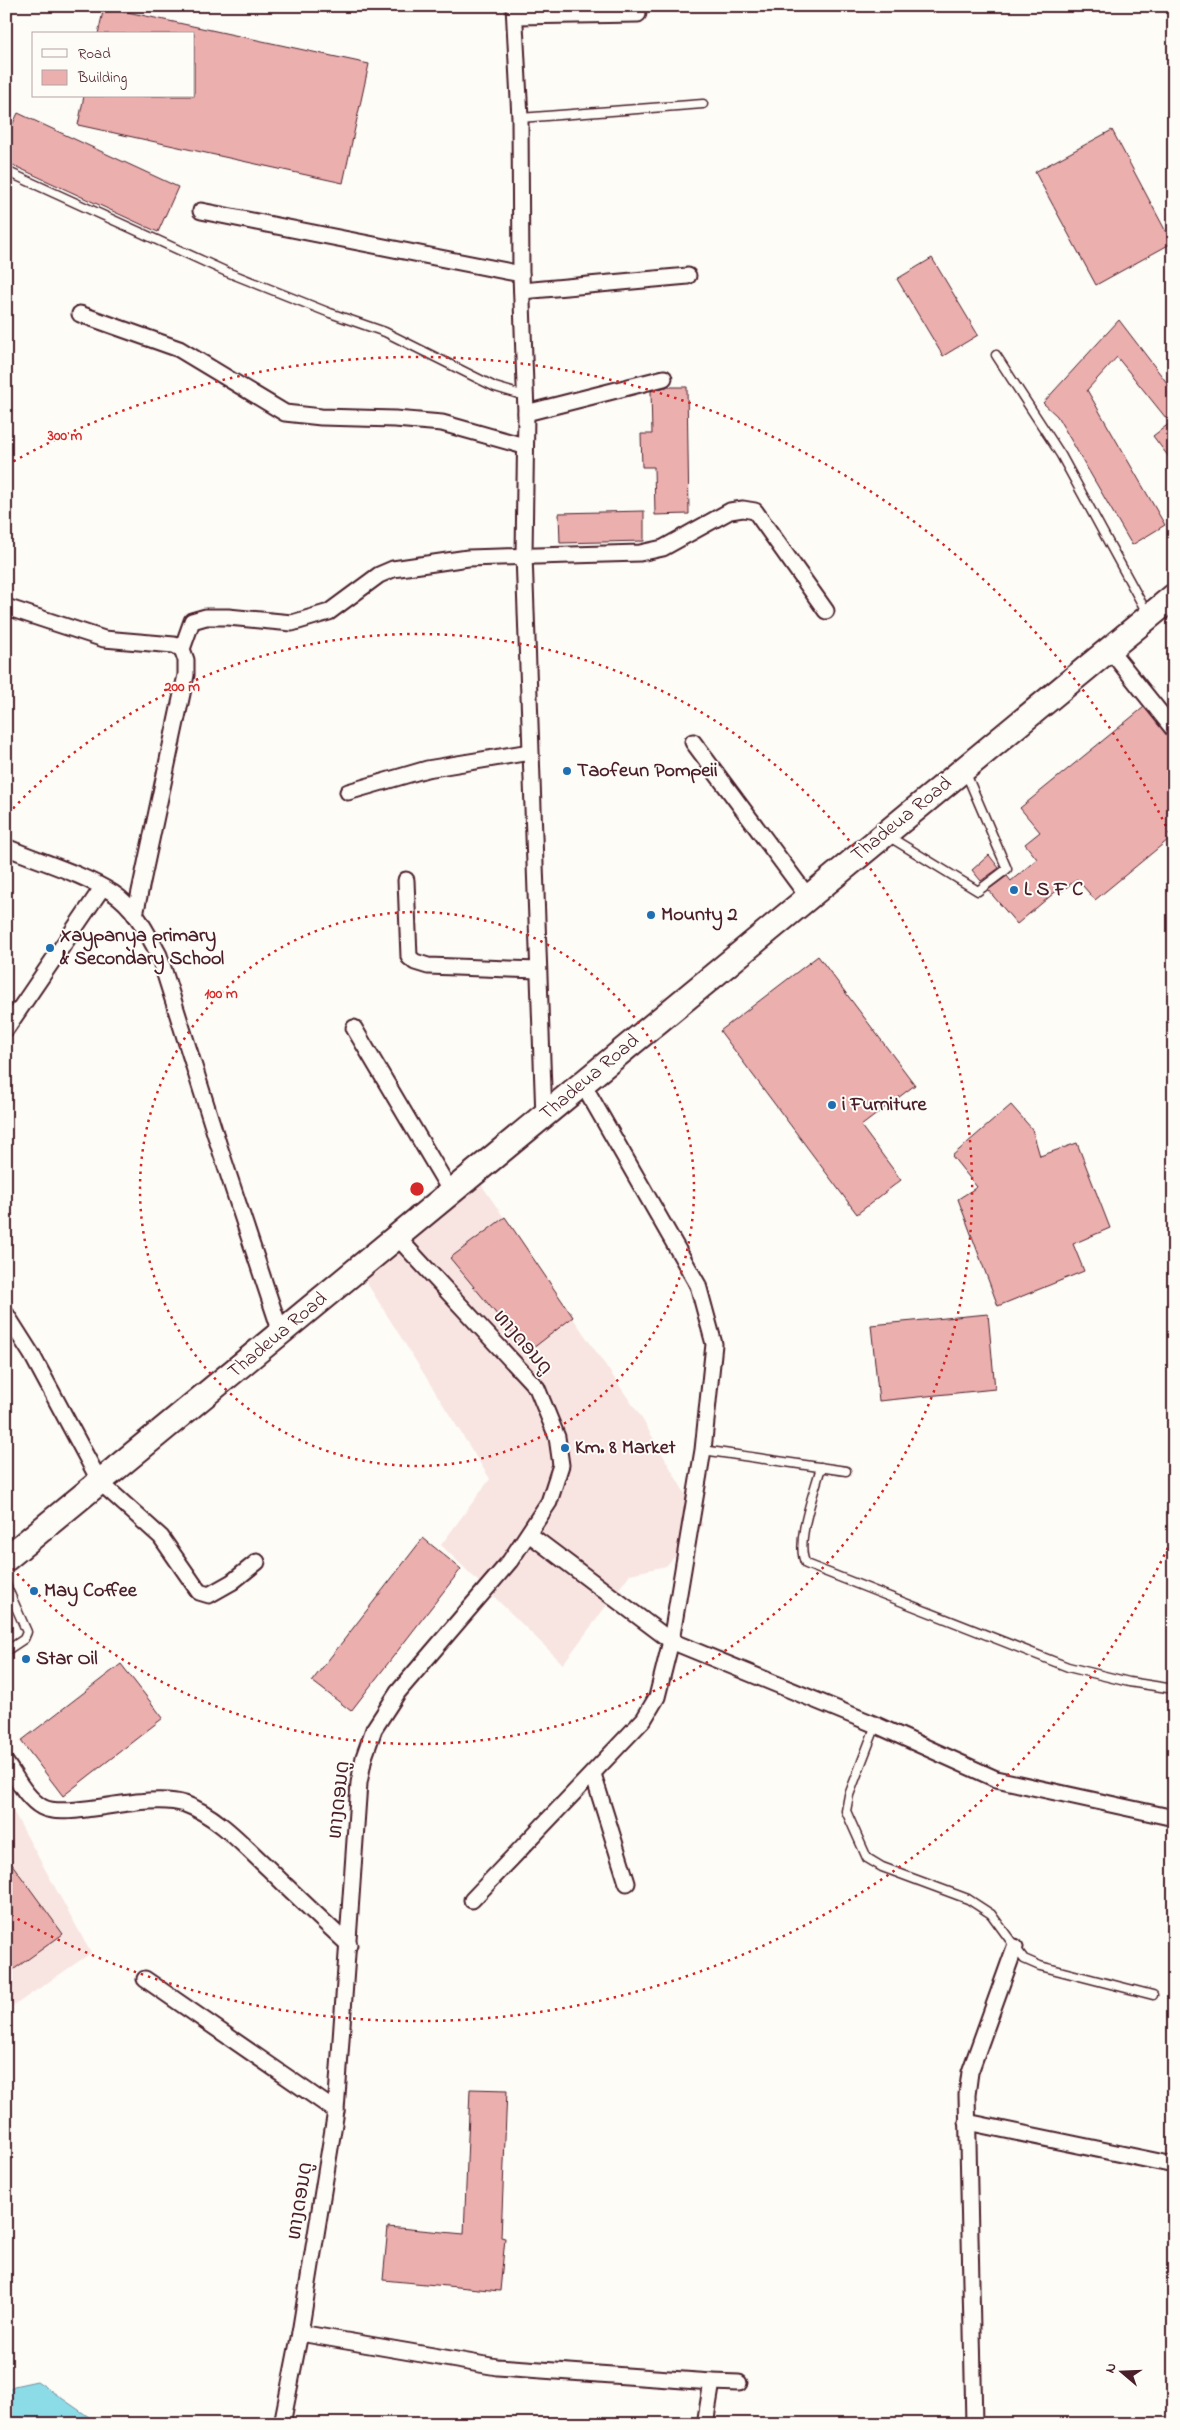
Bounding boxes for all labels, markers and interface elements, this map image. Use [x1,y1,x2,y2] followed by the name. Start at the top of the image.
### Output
[32,32,195,98] legend
[78,43,111,65] text: Road
[77,67,127,90] text: Building
[47,425,83,447] text: 300 m
[163,676,200,698] text: 200 m
[577,757,718,786] place label: Taofeun Pompeii
[561,765,573,777] marker: Taofeun Pompeii
[845,770,959,870] street label: Thadeua Road
[1024,876,1083,905] place label: L S F C
[1008,884,1020,896] marker: L S F C
[661,901,738,931] place label: Mounty 2
[645,909,657,921] marker: Mounty 2
[59,922,224,975] place label: Xaypanya primary & Secondary School
[44,942,56,954] marker: Xaypanya primary & Secondary School
[204,983,238,1005] text: 100 m
[534,1027,646,1129] street label: Thadeua Road
[842,1091,927,1120] place label: i Furniture
[826,1099,838,1111] marker: i Furniture
[408,1180,426,1198] centre of rings
[222,1285,334,1387] street label: Thadeua Road
[485,1304,559,1382] street label: ທາງດອນດູ
[575,1434,676,1463] place label: Km. 8 Market
[559,1442,571,1454] marker: Km. 8 Market
[44,1577,138,1607] place label: May Coffee
[28,1585,40,1597] marker: May Coffee
[36,1645,98,1674] place label: Star Oil
[20,1653,32,1665] marker: Star Oil
[321,1759,359,1841] street label: ທາງດອນດູ
[281,2160,321,2242] street label: ທາງດອນດູ
[1098,2348,1148,2398] north arrow
[1100,2360,1123,2376] text: N

